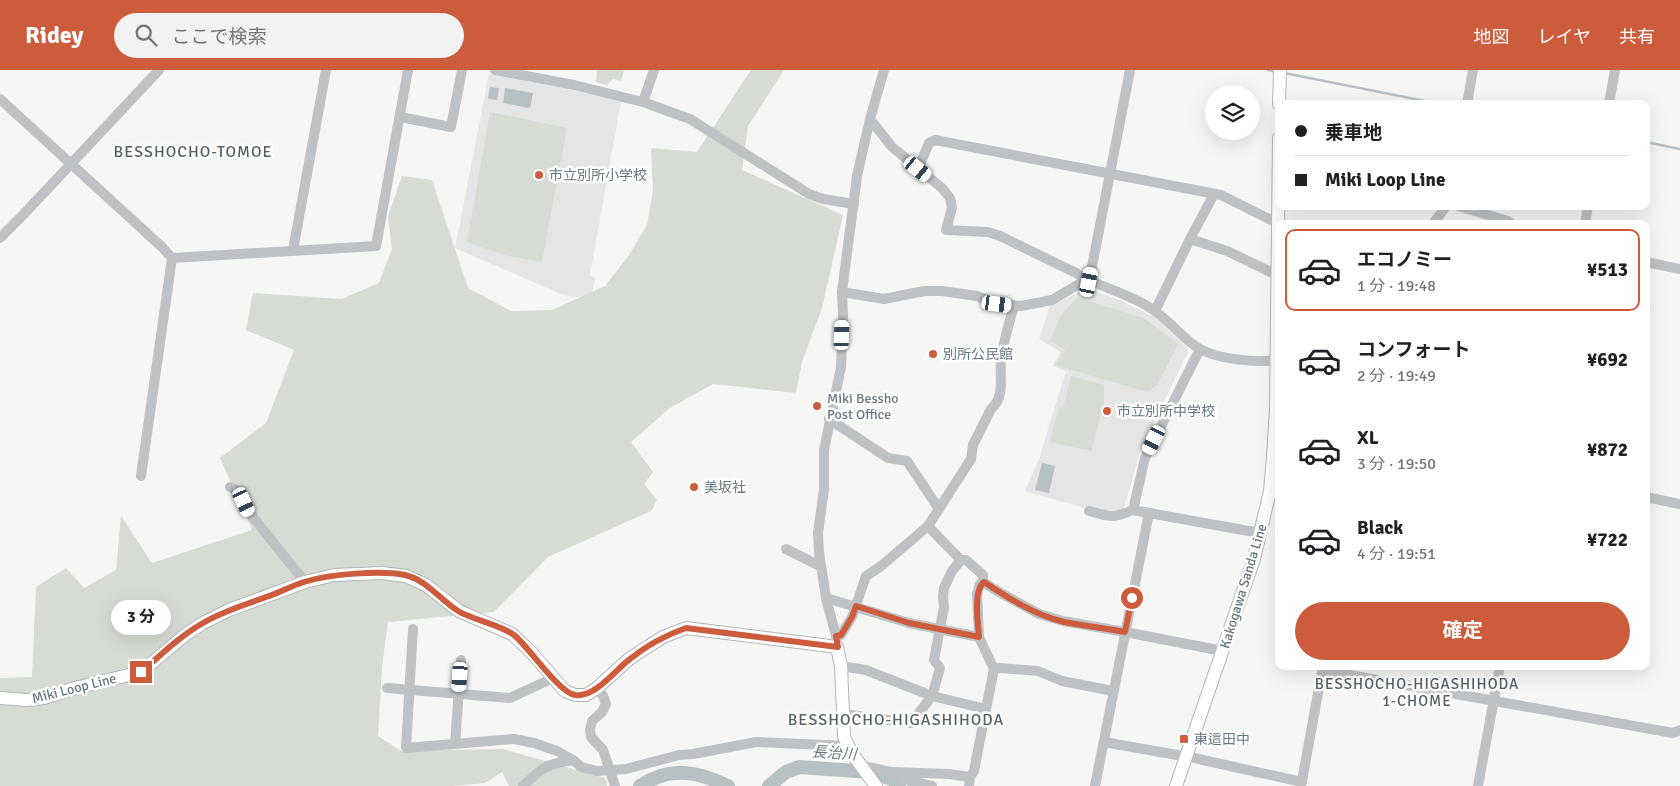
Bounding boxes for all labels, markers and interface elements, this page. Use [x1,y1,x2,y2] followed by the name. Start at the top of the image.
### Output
[114,13,464,58] search box
[25,20,84,50] text: Ridey
[132,21,160,49] icon: search
[172,25,267,49] text: ここで検索
[1474,26,1510,48] text: 地図
[1538,26,1591,48] text: レイヤ
[1619,26,1655,48] text: 共有
[1205,85,1260,140] map controls
[1205,85,1260,140] button: layers
[1325,121,1382,145] text: 乗車地
[113,142,273,162] district label: BESSHOCHO-TOMOE
[901,154,934,184] car
[549,167,647,184] place label: 市立別所小学校
[1325,168,1445,192] text: Miki Loop Line
[533,169,545,181] marker: 市立別所小学校
[1297,248,1342,293] icon: car
[1357,248,1452,272] text: エコノミー
[1587,258,1628,282] text: ¥513
[1078,266,1099,298] car
[1357,276,1436,296] text: 1 分 · 19:48
[981,295,1012,313] car
[833,320,850,350] car
[1297,338,1342,383] icon: car
[1357,338,1470,362] text: コンフォート
[943,346,1013,363] place label: 別所公民館
[927,348,939,360] marker: 別所公民館
[1587,348,1628,372] text: ¥692
[1357,366,1436,386] text: 2 分 · 19:49
[827,390,899,423] place label: Miki Bessho Post Office
[811,400,823,412] marker: Miki Bessho Post Office
[1117,403,1215,420] place label: 市立別所中学校
[1101,405,1113,417] marker: 市立別所中学校
[1140,423,1167,457] car
[1357,426,1379,450] text: XL
[1297,428,1342,473] icon: car
[1587,438,1628,462] text: ¥872
[1357,454,1436,474] text: 3 分 · 19:50
[704,479,746,496] place label: 美坂社
[688,481,700,493] marker: 美坂社
[230,485,257,519] car
[1357,516,1403,540] text: Black
[1297,518,1342,563] icon: car
[1216,522,1271,651] street label: Kakogawa Sanda Line
[1587,528,1628,552] text: ¥722
[1357,544,1436,564] text: 4 分 · 19:51
[1121,587,1143,609] route start
[111,600,171,634] callout: 3 分
[1295,602,1630,660] button: 確定
[127,607,155,627] text: 3 分
[130,661,152,683] route end
[451,662,468,692] car
[30,670,118,707] street label: Miki Loop Line
[1315,675,1519,710] district label: BESSHOCHO-HIGASHIHODA 1-CHOME
[788,710,1004,730] district label: BESSHOCHO-HIGASHIHODA
[1194,731,1250,748] place label: 東這田中
[1178,733,1190,745] marker: 東這田中
[811,742,859,764] water label: 長治川

